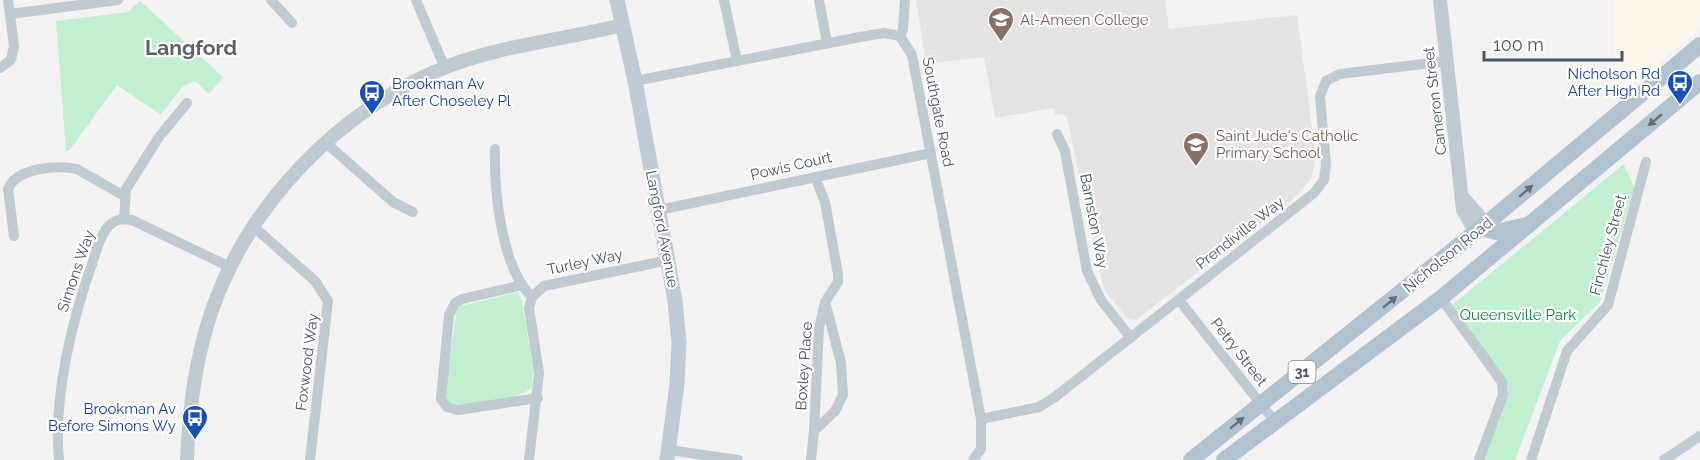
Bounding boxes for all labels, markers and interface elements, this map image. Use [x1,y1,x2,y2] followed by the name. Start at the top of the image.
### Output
[986,5,1016,43] school or university icon: Al-Ameen College
[1020,11,1149,29] place label: Al-Ameen College
[1484,24,1622,62] scale bar
[1493,34,1544,55] text: 100 m
[145,35,237,60] district label: Langford
[1419,46,1451,156] street label: Cameron Street
[919,56,957,168] street label: Southgate Road
[1568,65,1660,100] place label: Nicholson Rd After High Rd
[1665,68,1695,106] bus stop icon: Nicholson Rd After High Rd
[392,75,512,110] place label: Brookman Av After Choseley Pl
[357,78,387,116] bus stop icon: Brookman Av After Choseley Pl
[1647,113,1663,126] one-way arrow
[1216,127,1358,162] place label: Saint Jude's Catholic Primary School
[1181,130,1211,168] school or university icon: Saint Jude's Catholic Primary School
[749,148,833,184] street label: Powis Court
[642,169,682,289] street label: Langford Avenue
[1076,172,1112,270] street label: Barnston Way
[1518,185,1533,198] one-way arrow
[1192,193,1288,273] street label: Prendiville Way
[1586,193,1630,297] street label: Finchley Street
[1400,214,1496,296] street label: Nicholson Road
[54,228,98,314] street label: Simons Way
[546,245,624,279] street label: Turley Way
[1382,296,1397,309] one-way arrow
[1460,306,1576,324] park label: Queensville Park
[292,312,322,412] street label: Foxwood Way
[1207,314,1271,390] street label: Petry Street
[792,321,816,411] street label: Boxley Place
[1288,361,1316,383] road number: 31
[48,400,176,435] place label: Brookman Av Before Simons Wy
[180,403,210,441] bus stop icon: Brookman Av Before Simons Wy
[1229,417,1245,430] one-way arrow

